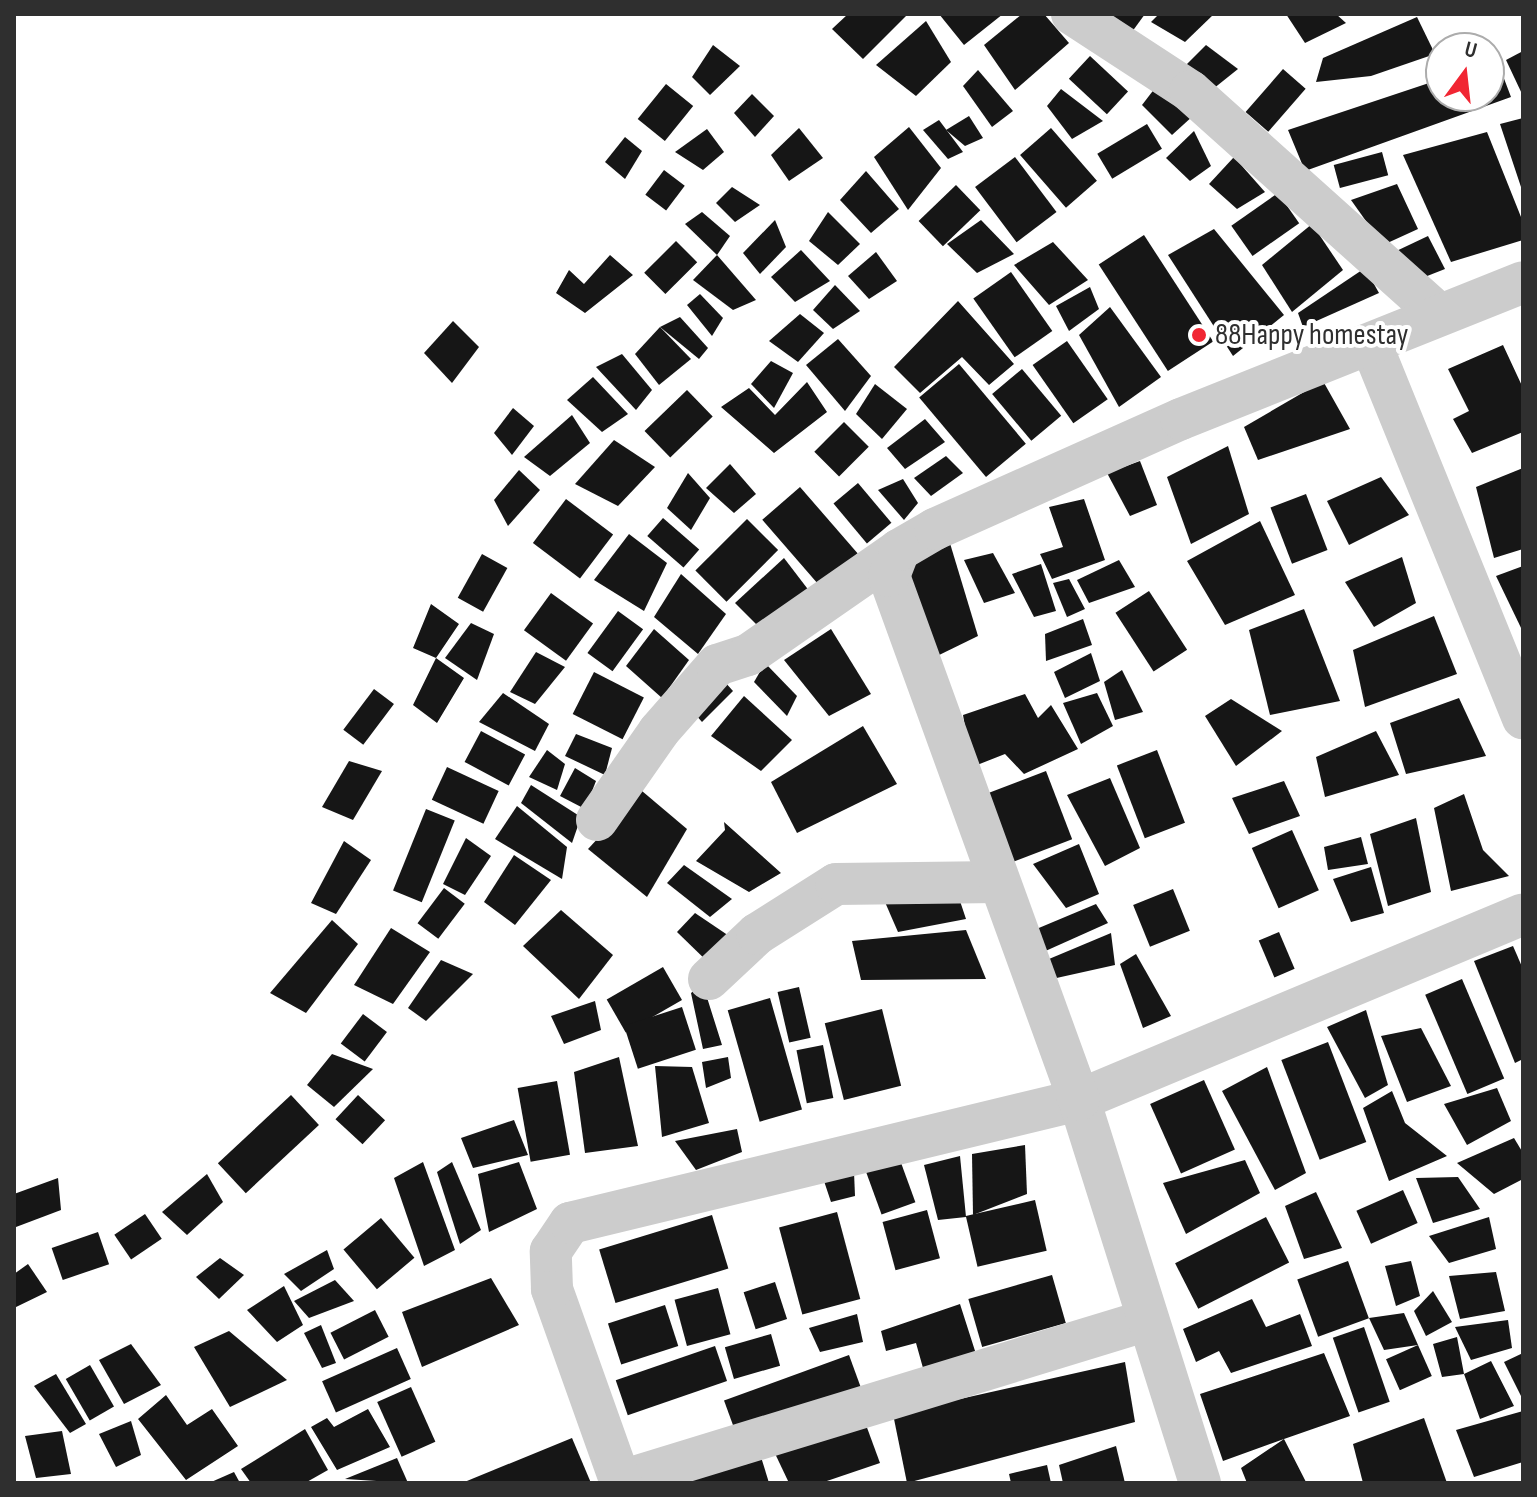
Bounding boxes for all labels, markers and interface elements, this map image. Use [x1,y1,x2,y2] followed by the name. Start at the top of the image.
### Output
[1425,32,1505,112] north arrow
[1462,36,1480,65] text: U
[1215,317,1408,353] place label: 88Happy homestay
[1190,326,1208,344] marker: 88Happy homestay

